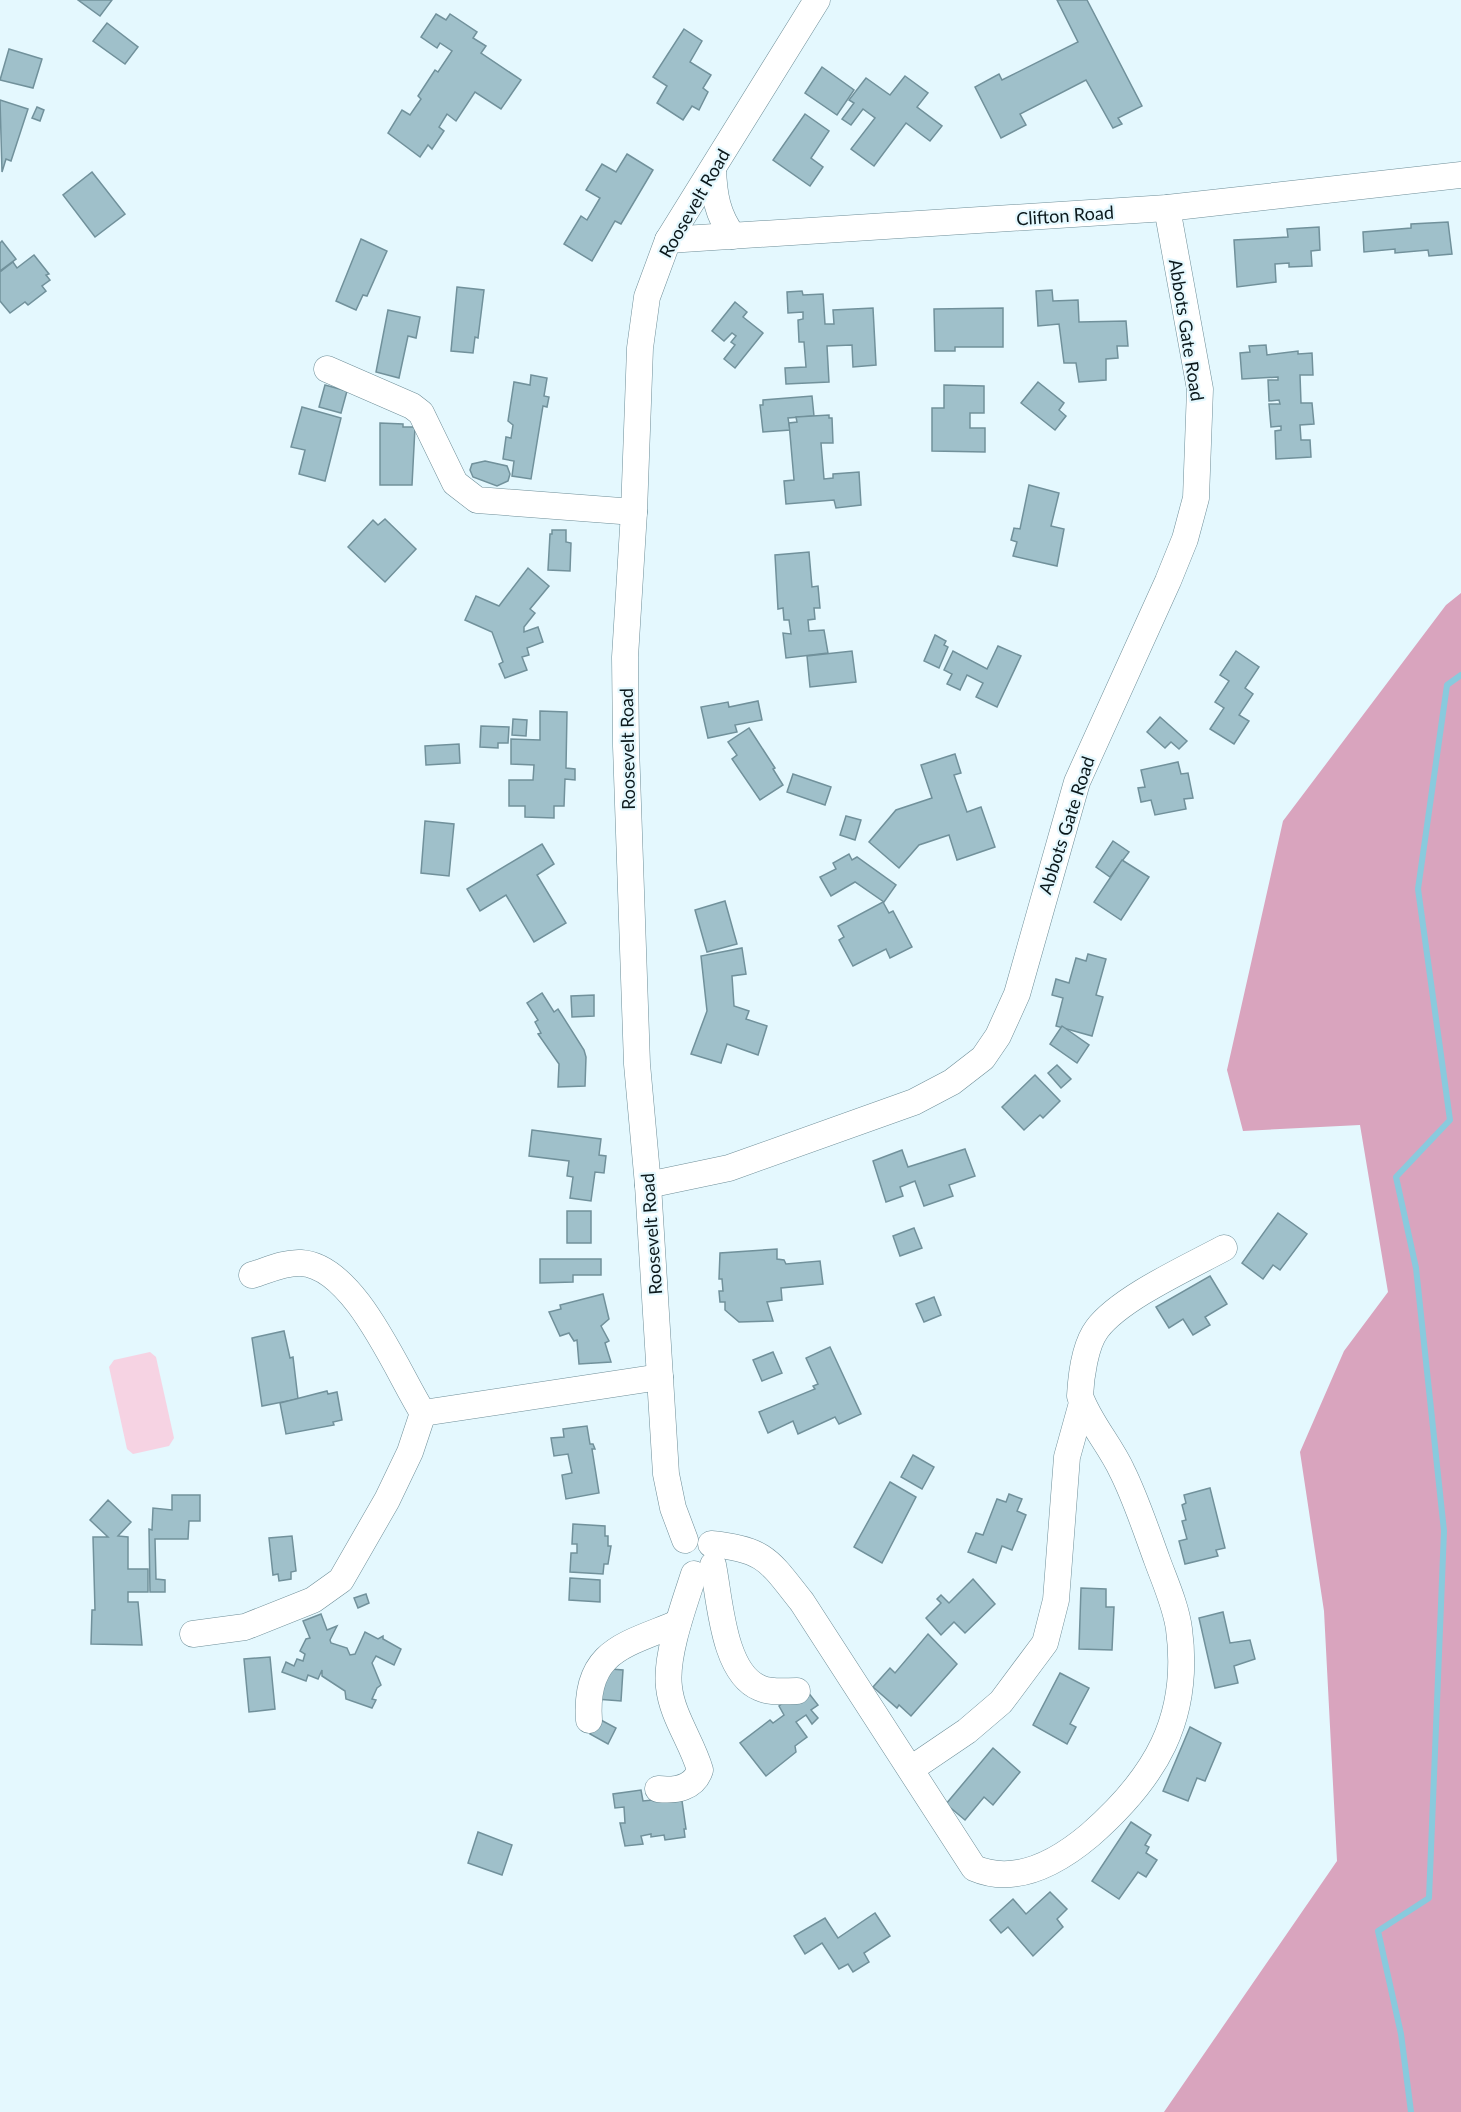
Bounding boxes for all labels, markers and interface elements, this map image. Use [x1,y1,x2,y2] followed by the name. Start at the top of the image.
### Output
[654,145,734,261] street label: Roosevelt Road
[1016,201,1114,229] street label: Clifton Road
[1165,257,1209,403] street label: Abbots Gate Road
[615,688,639,810] street label: Roosevelt Road
[1033,753,1099,897] street label: Abbots Gate Road
[636,1172,666,1296] street label: Roosevelt Road

